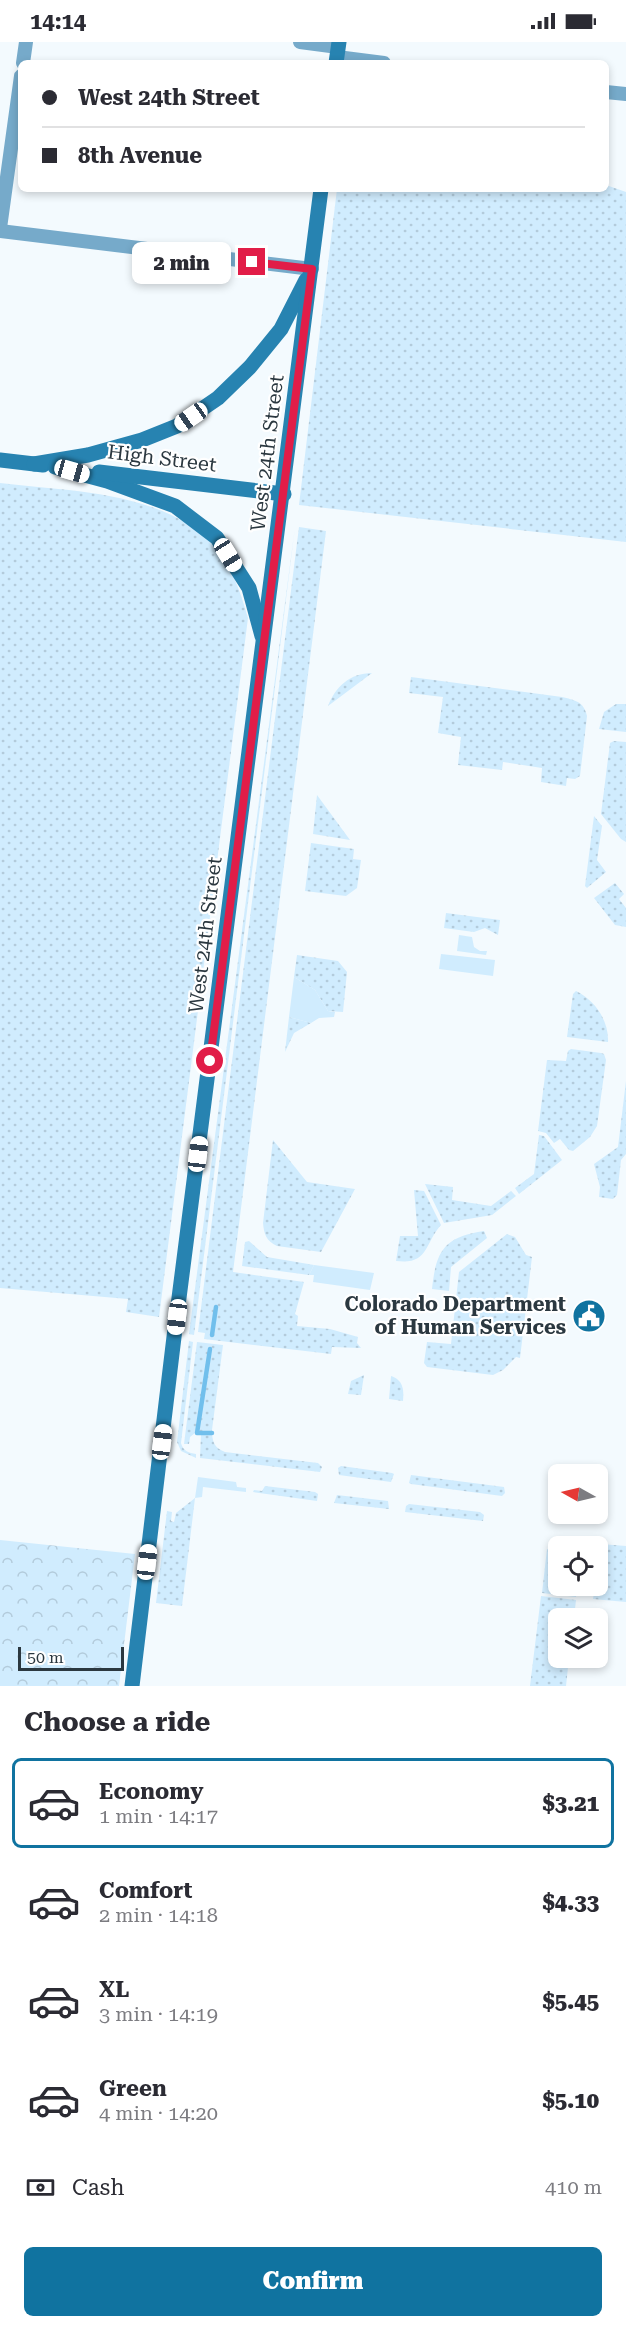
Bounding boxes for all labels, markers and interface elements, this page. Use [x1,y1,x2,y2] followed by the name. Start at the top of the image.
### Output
[30,9,86,34] text: 14:14
[78,85,260,110] text: West 24th Street
[78,143,202,168] text: 8th Avenue
[132,241,231,283] callout: 2 min
[238,248,265,275] route end
[153,251,210,275] text: 2 min
[245,373,289,533] street label: West 24th Street
[171,399,211,435] car
[106,439,218,477] street label: High Street
[52,457,92,485] car
[211,535,245,575] car
[183,855,227,1015] street label: West 24th Street
[196,1047,223,1074] route start
[187,1135,209,1173] car
[345,1292,566,1339] place label: Colorado Department of Human Services
[166,1298,188,1336] car
[571,1298,607,1334] public building icon: Colorado Department of Human Services
[151,1423,173,1461] car
[548,1464,608,1524] north arrow
[548,1464,608,1668] map controls
[548,1536,608,1596] button: locate
[136,1543,158,1581] car
[548,1608,608,1668] button: layers
[18,1644,124,1672] scale bar
[27,1648,64,1667] text: 50 m
[24,1706,210,1738] text: Choose a ride
[27,1776,81,1830] icon: car
[99,1779,203,1804] text: Economy
[542,1791,599,1816] text: $3.21
[99,1804,218,1828] text: 1 min · 14:17
[27,1875,81,1929] icon: car
[99,1878,192,1903] text: Comfort
[542,1890,599,1915] text: $4.33
[99,1903,218,1927] text: 2 min · 14:18
[27,1974,81,2028] icon: car
[99,1977,129,2002] text: XL
[542,1989,599,2014] text: $5.45
[99,2002,218,2026] text: 3 min · 14:19
[27,2073,81,2127] icon: car
[99,2076,167,2101] text: Green
[542,2088,599,2113] text: $5.10
[99,2101,218,2125] text: 4 min · 14:20
[24,2171,57,2204] icon: cash
[72,2175,124,2200] text: Cash
[545,2175,602,2199] text: 410 m
[24,2247,602,2316] button: Confirm

